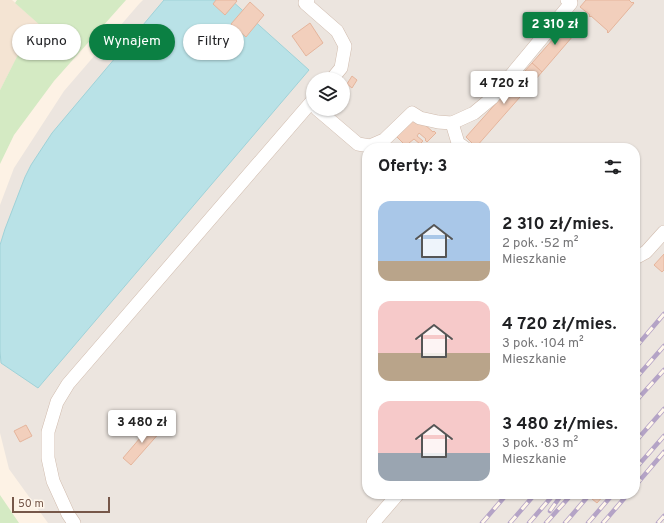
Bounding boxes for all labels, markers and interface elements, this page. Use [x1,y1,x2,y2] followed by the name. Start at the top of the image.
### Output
[514,12,596,46] pin: 2 310 zł
[532,17,578,33] text: 2 310 zł
[12,24,81,60] chip: Kupno
[89,24,175,60] chip: Wynajem
[183,24,244,60] chip: Filtry
[463,71,545,105] pin: 4 720 zł
[306,72,350,116] map controls
[306,72,350,116] button: layers
[479,76,529,92] text: 4 720 zł
[378,156,447,178] text: Oferty: 3
[602,156,624,178] icon: filters
[502,214,614,236] text: 2 310 zł/mies.
[410,217,458,265] icon: home
[502,236,579,252] text: 2 pok. · 52 m²
[502,252,566,268] text: Mieszkanie
[502,314,617,336] text: 4 720 zł/mies.
[410,317,458,365] icon: home
[502,336,584,352] text: 3 pok. · 104 m²
[502,352,566,368] text: Mieszkanie
[101,410,183,444] pin: 3 480 zł
[502,414,618,436] text: 3 480 zł/mies.
[117,415,167,431] text: 3 480 zł
[410,417,458,465] icon: home
[502,436,578,452] text: 3 pok. · 83 m²
[502,452,566,468] text: Mieszkanie
[12,495,110,514] scale bar
[18,497,44,511] text: 50 m

